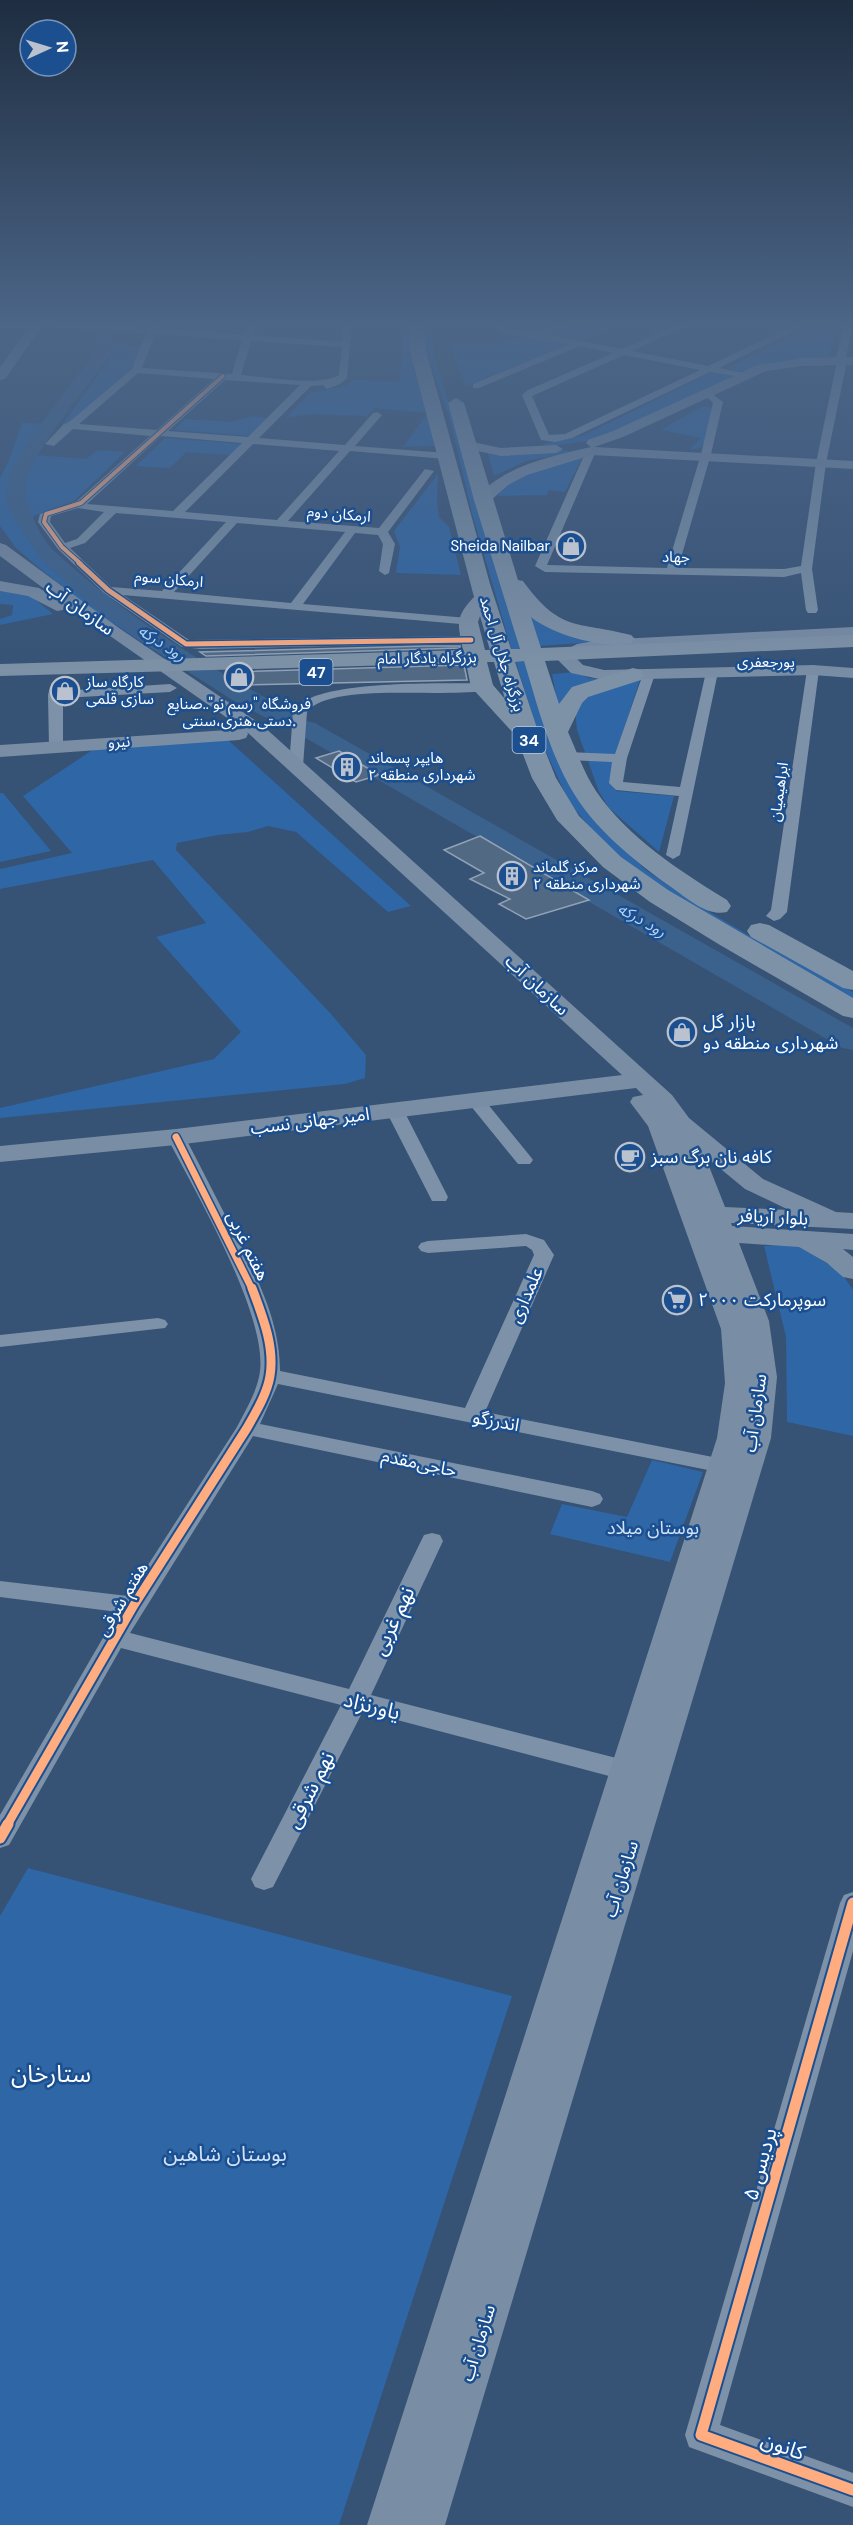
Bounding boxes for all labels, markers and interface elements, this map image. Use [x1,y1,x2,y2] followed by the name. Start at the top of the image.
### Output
[18,18,78,78] north arrow
[52,40,73,54] text: N
[306,501,372,528] street label: ارمکان دوم
[555,530,587,562] shop icon: Sheida Nailbar
[450,536,550,556] place label: Sheida Nailbar
[662,547,690,567] street label: جهاد
[134,566,204,593] street label: ارمکان سوم
[41,575,119,641] street label: سازمان آب
[475,594,529,714] street label: بزرگراه جلال آل احمد
[134,620,190,666] water label: رود درکه
[377,647,477,670] street label: بزرگراه یادگار امام
[737,652,795,672] street label: پورجعفری
[300,659,332,685] road number: 47
[223,661,255,693] shop icon: فروشگاه "رسم نو"..صنایع دستی،هنری،سنتی.
[85,672,154,709] place label: کارگاه ساز سازی قلمی
[49,675,81,707] shop icon: کارگاه ساز سازی قلمی
[167,694,311,731] place label: فروشگاه "رسم نو"..صنایع دستی،هنری،سنتی.
[512,727,546,753] road number: 34
[107,731,131,753] street label: نیرو
[368,748,476,785] place label: هایپر پسماند شهرداری منطقه ۲
[331,751,363,783] building icon: هایپر پسماند شهرداری منطقه ۲
[765,761,793,823] street label: ابراهیمیان
[533,857,641,894] place label: مرکز گلماند شهرداری منطقه ۲
[496,860,528,892] building icon: مرکز گلماند شهرداری منطقه ۲
[614,898,670,942] water label: رود درکه
[500,949,574,1021] street label: سازمان آب
[703,1010,838,1055] place label: بازار گل شهرداری منطقه دو
[666,1016,698,1048] shop icon: بازار گل شهرداری منطقه دو
[249,1102,371,1140] street label: امیر جهانی نسب
[614,1141,646,1173] cafe icon: کافه نان برگ سبز
[650,1145,772,1169] place label: کافه نان برگ سبز
[736,1203,809,1231] street label: بلوار آریافر
[220,1207,275,1285] street label: هفتم غربی
[503,1263,549,1327] street label: علمداری
[661,1284,693,1316] supermarket icon: سوپرمارکت ۲۰۰۰
[698,1288,826,1312] place label: سوپرمارکت ۲۰۰۰
[738,1372,772,1454] street label: سازمان آب
[471,1405,521,1437] street label: اندرزگو
[379,1443,459,1485] street label: حاجی‌مقدم
[607,1516,699,1540] park label: بوستان میلاد
[90,1557,154,1641] street label: هفتم شرقی
[365,1582,422,1660] street label: نهم غربی
[341,1685,403,1727] street label: یاورنژاد
[279,1747,342,1834] street label: نهم شرقی
[598,1838,644,1920] street label: سازمان آب
[11,2058,91,2089] district label: ستارخان
[736,2124,784,2204] street label: پردیس ۵
[163,2140,287,2168] park label: بوستان شاهین
[455,2302,501,2384] street label: سازمان آب
[757,2425,809,2467] street label: کانون

